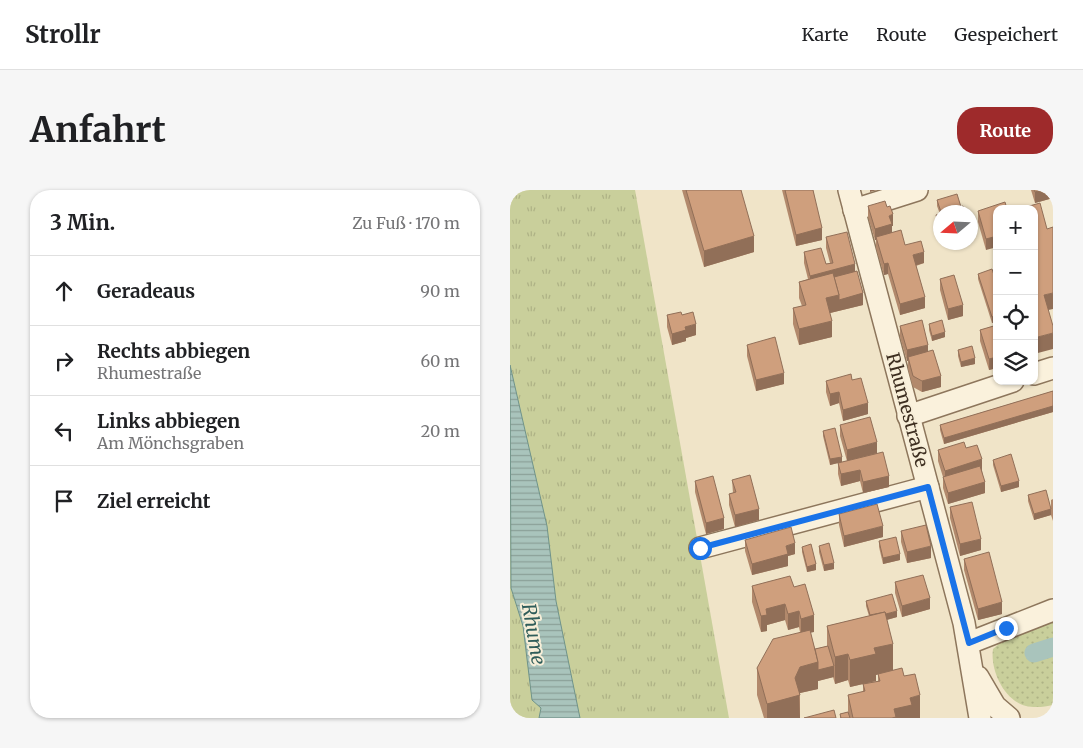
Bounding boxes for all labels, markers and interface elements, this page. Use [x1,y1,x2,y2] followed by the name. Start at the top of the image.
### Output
[25,19,101,50] text: Strollr
[802,23,848,46] text: Karte
[876,23,926,46] text: Route
[954,23,1058,46] text: Gespeichert
[957,107,1053,154] button: Route
[30,108,166,152] text: Anfahrt
[933,205,978,250] north arrow
[993,205,1038,385] map controls
[993,205,1038,250] button: +
[50,209,115,236] text: 3 Min.
[352,213,460,233] text: Zu Fuß · 170 m
[993,250,1038,295] button: −
[50,277,78,305] icon: ahead
[97,279,195,303] text: Geradeaus
[420,281,460,301] text: 90 m
[993,295,1038,340] button: locate
[97,339,250,363] text: Rechts abbiegen
[993,340,1038,385] button: layers
[50,347,78,375] icon: right
[881,350,934,470] street label: Rhumestraße
[420,351,460,371] text: 60 m
[97,363,201,383] text: Rhumestraße
[97,409,240,433] text: Links abbiegen
[50,417,78,445] icon: left
[421,421,460,441] text: 20 m
[97,433,244,453] text: Am Mönchsgraben
[50,487,78,515] icon: arrive
[97,489,210,513] text: Ziel erreicht
[689,537,712,560] route start
[517,601,551,667] water label: Rhume
[995,617,1018,640] route end

